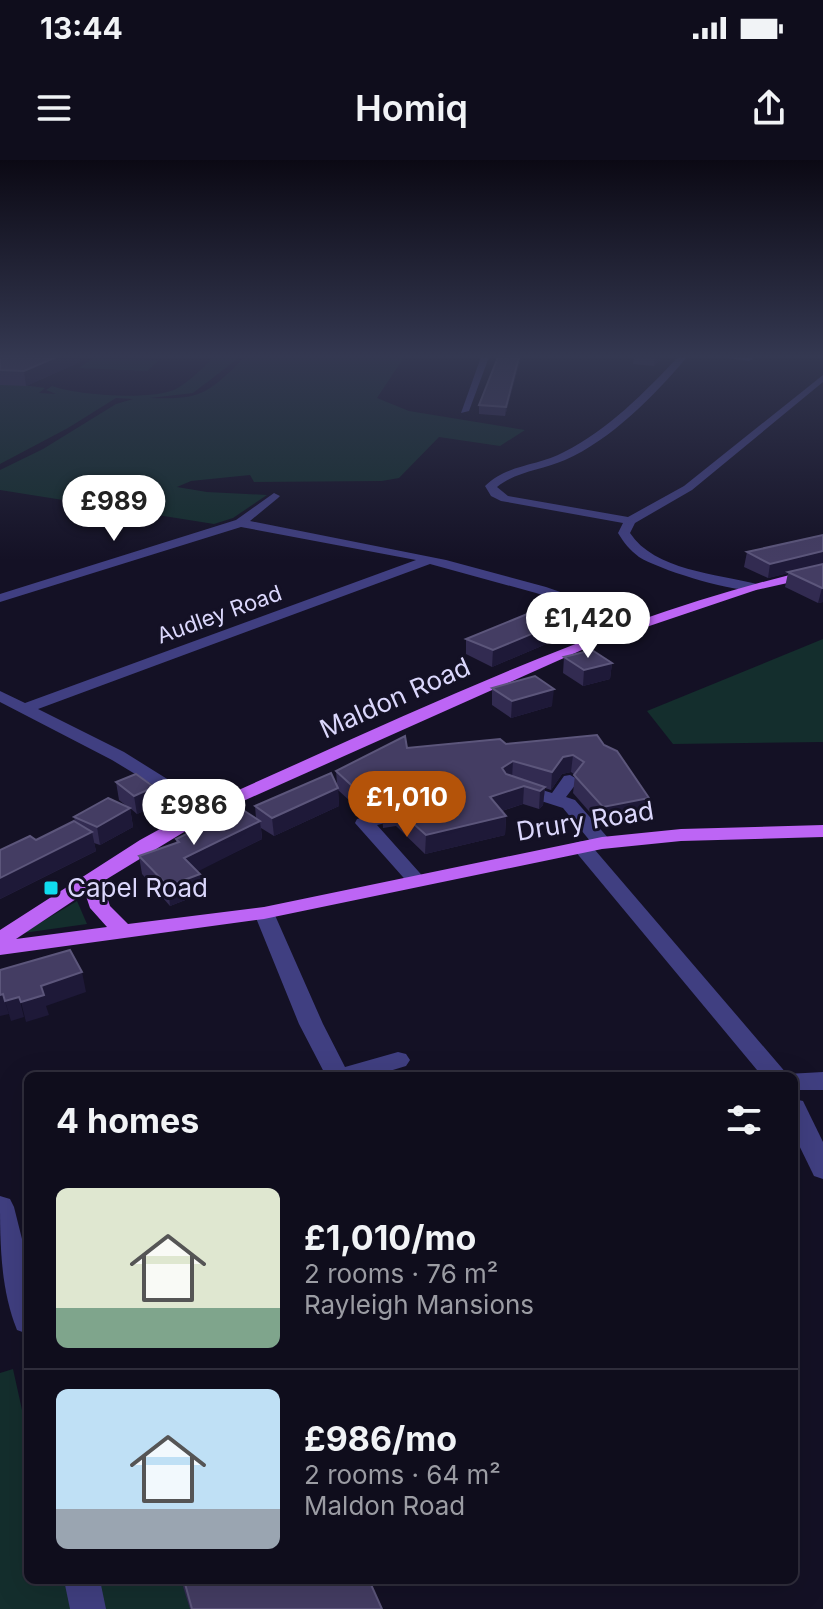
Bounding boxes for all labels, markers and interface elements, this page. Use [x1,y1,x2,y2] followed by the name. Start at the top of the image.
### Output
[40,10,123,46] text: 13:44
[32,86,76,130] icon: menu
[355,86,468,130] text: Homiq
[747,86,791,130] icon: share
[67,475,161,543] pin: £989
[80,485,148,516] text: £989
[153,579,285,649] street label: Audley Road
[523,592,653,660] pin: £1,420
[544,602,632,633] text: £1,420
[315,651,475,745] street label: Maldon Road
[342,771,472,839] pin: £1,010
[147,779,241,847] pin: £986
[366,781,448,812] text: £1,010
[160,789,228,820] text: £986
[514,794,656,847] street label: Drury Road
[67,872,208,903] place label: Capel Road
[42,879,60,897] marker: Capel Road
[722,1098,766,1142] icon: filters
[56,1100,199,1141] text: 4 homes
[304,1217,476,1258] text: £1,010/mo
[120,1220,216,1316] icon: home
[304,1258,498,1289] text: 2 rooms · 76 m²
[304,1289,534,1320] text: Rayleigh Mansions
[304,1418,457,1459] text: £986/mo
[120,1421,216,1517] icon: home
[304,1459,501,1490] text: 2 rooms · 64 m²
[304,1490,465,1521] text: Maldon Road

